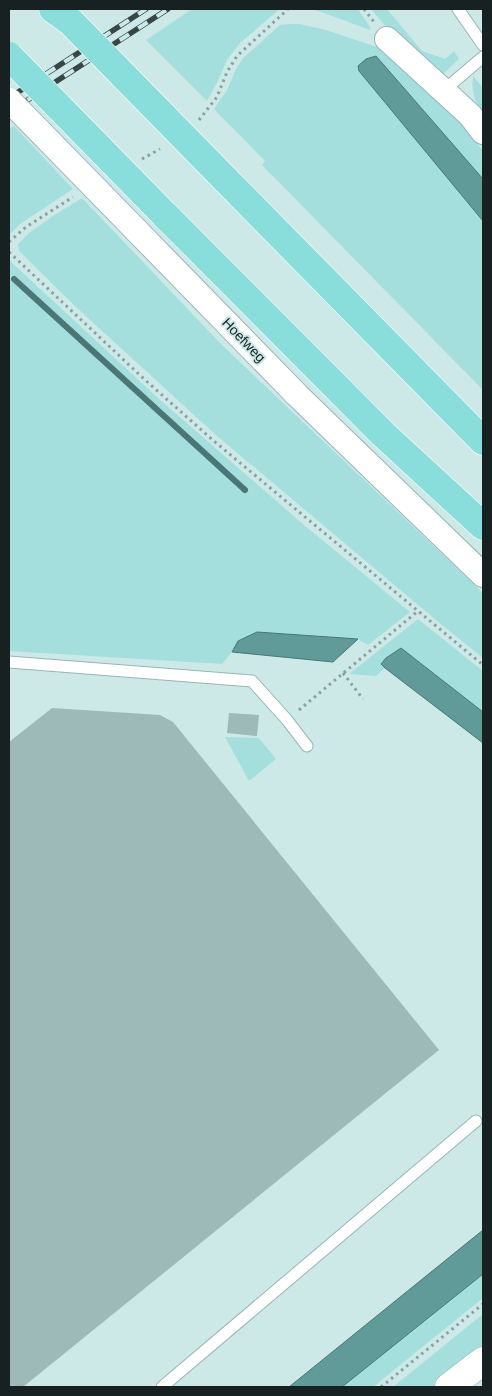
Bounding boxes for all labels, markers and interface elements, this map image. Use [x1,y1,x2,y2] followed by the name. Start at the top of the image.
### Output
[219,315,269,365] street label: Hoefweg

